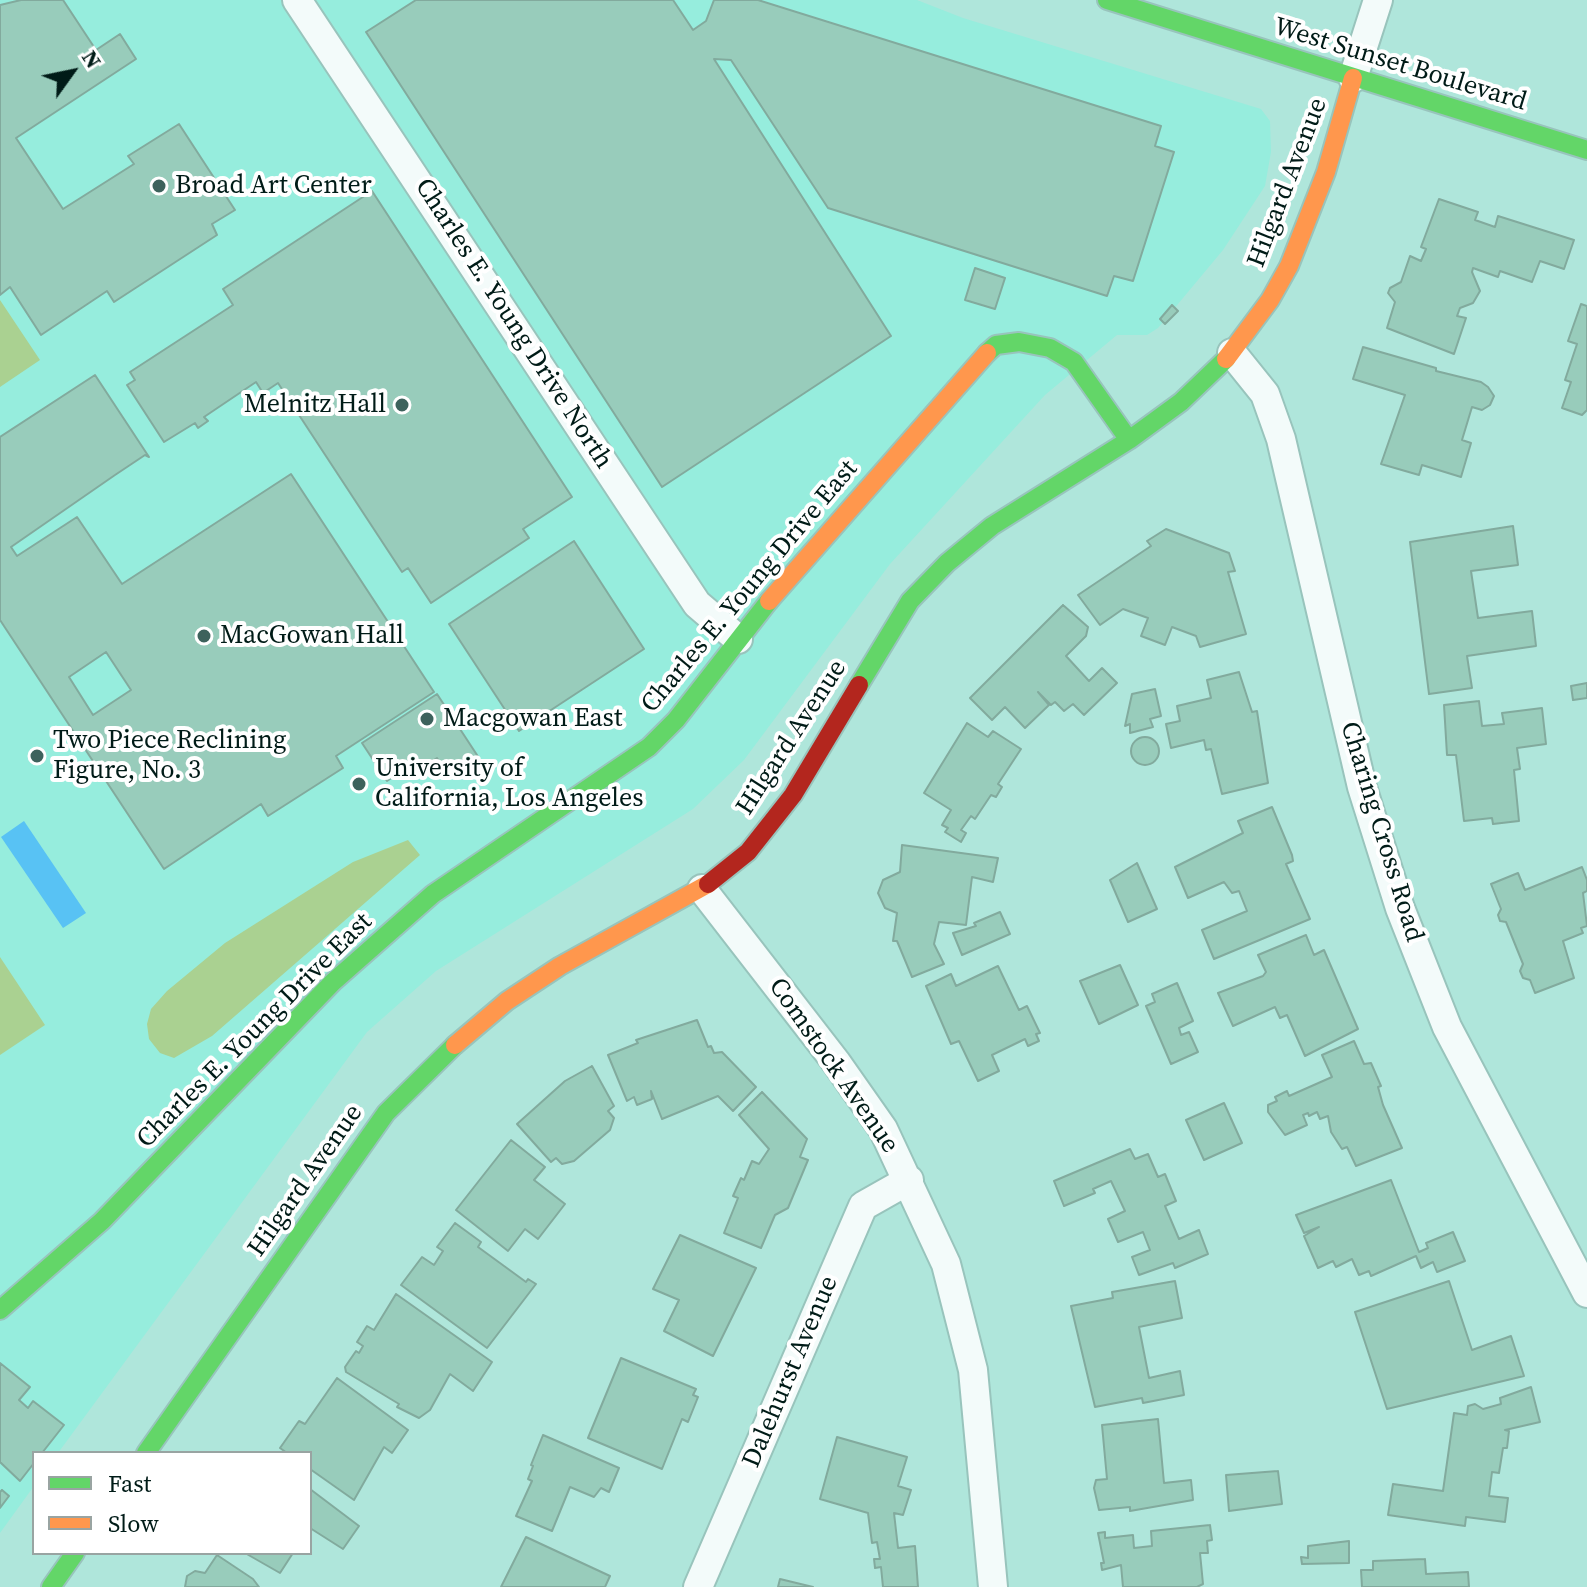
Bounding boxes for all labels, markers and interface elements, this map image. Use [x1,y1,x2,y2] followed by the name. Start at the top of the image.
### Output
[1270,12,1530,118] street label: West Sunset Boulevard
[32,32,112,112] north arrow
[75,44,109,74] text: N
[1241,94,1335,272] street label: Hilgard Avenue
[175,170,372,202] place label: Broad Art Center
[407,173,619,475] street label: Charles E. Young Drive North
[150,177,168,195] marker: Broad Art Center
[244,389,386,421] place label: Melnitz Hall
[393,396,411,414] marker: Melnitz Hall
[635,455,865,719] street label: Charles E. Young Drive East
[220,620,404,652] place label: MacGowan Hall
[195,627,213,645] marker: MacGowan Hall
[730,655,854,821] street label: Hilgard Avenue
[443,703,622,735] place label: Macgowan East
[418,710,436,728] marker: Macgowan East
[1333,718,1429,946] street label: Charing Cross Road
[53,725,286,786] place label: Two Piece Reclining Figure, No. 3
[28,747,46,765] marker: Two Piece Reclining Figure, No. 3
[375,753,643,814] place label: University of California, Los Angeles
[350,775,368,793] marker: University of California, Los Angeles
[131,907,379,1155] street label: Charles E. Young Drive East
[761,973,905,1159] street label: Comstock Avenue
[242,1099,370,1263] street label: Hilgard Avenue
[737,1272,845,1472] street label: Dalehurst Avenue
[32,1451,312,1555] legend
[108,1467,151,1500] text: Fast
[108,1507,159,1540] text: Slow

